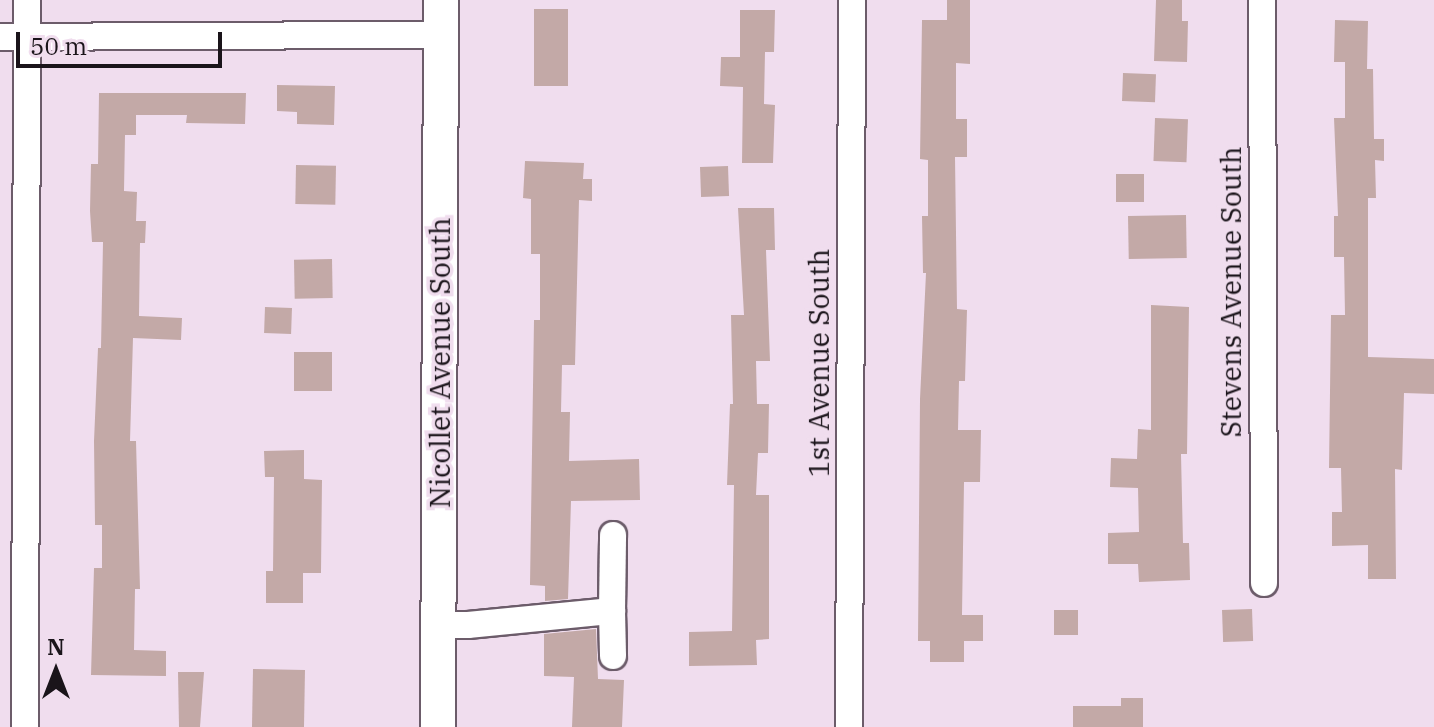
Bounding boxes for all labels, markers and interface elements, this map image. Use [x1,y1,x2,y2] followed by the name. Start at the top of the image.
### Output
[20,16,226,66] scale bar
[30,30,87,62] text: 50 m
[1214,147,1248,437] street label: Stevens Avenue South
[423,218,457,508] street label: Nicollet Avenue South
[802,249,836,477] street label: 1st Avenue South
[16,631,96,711] north arrow
[47,632,65,661] text: N

